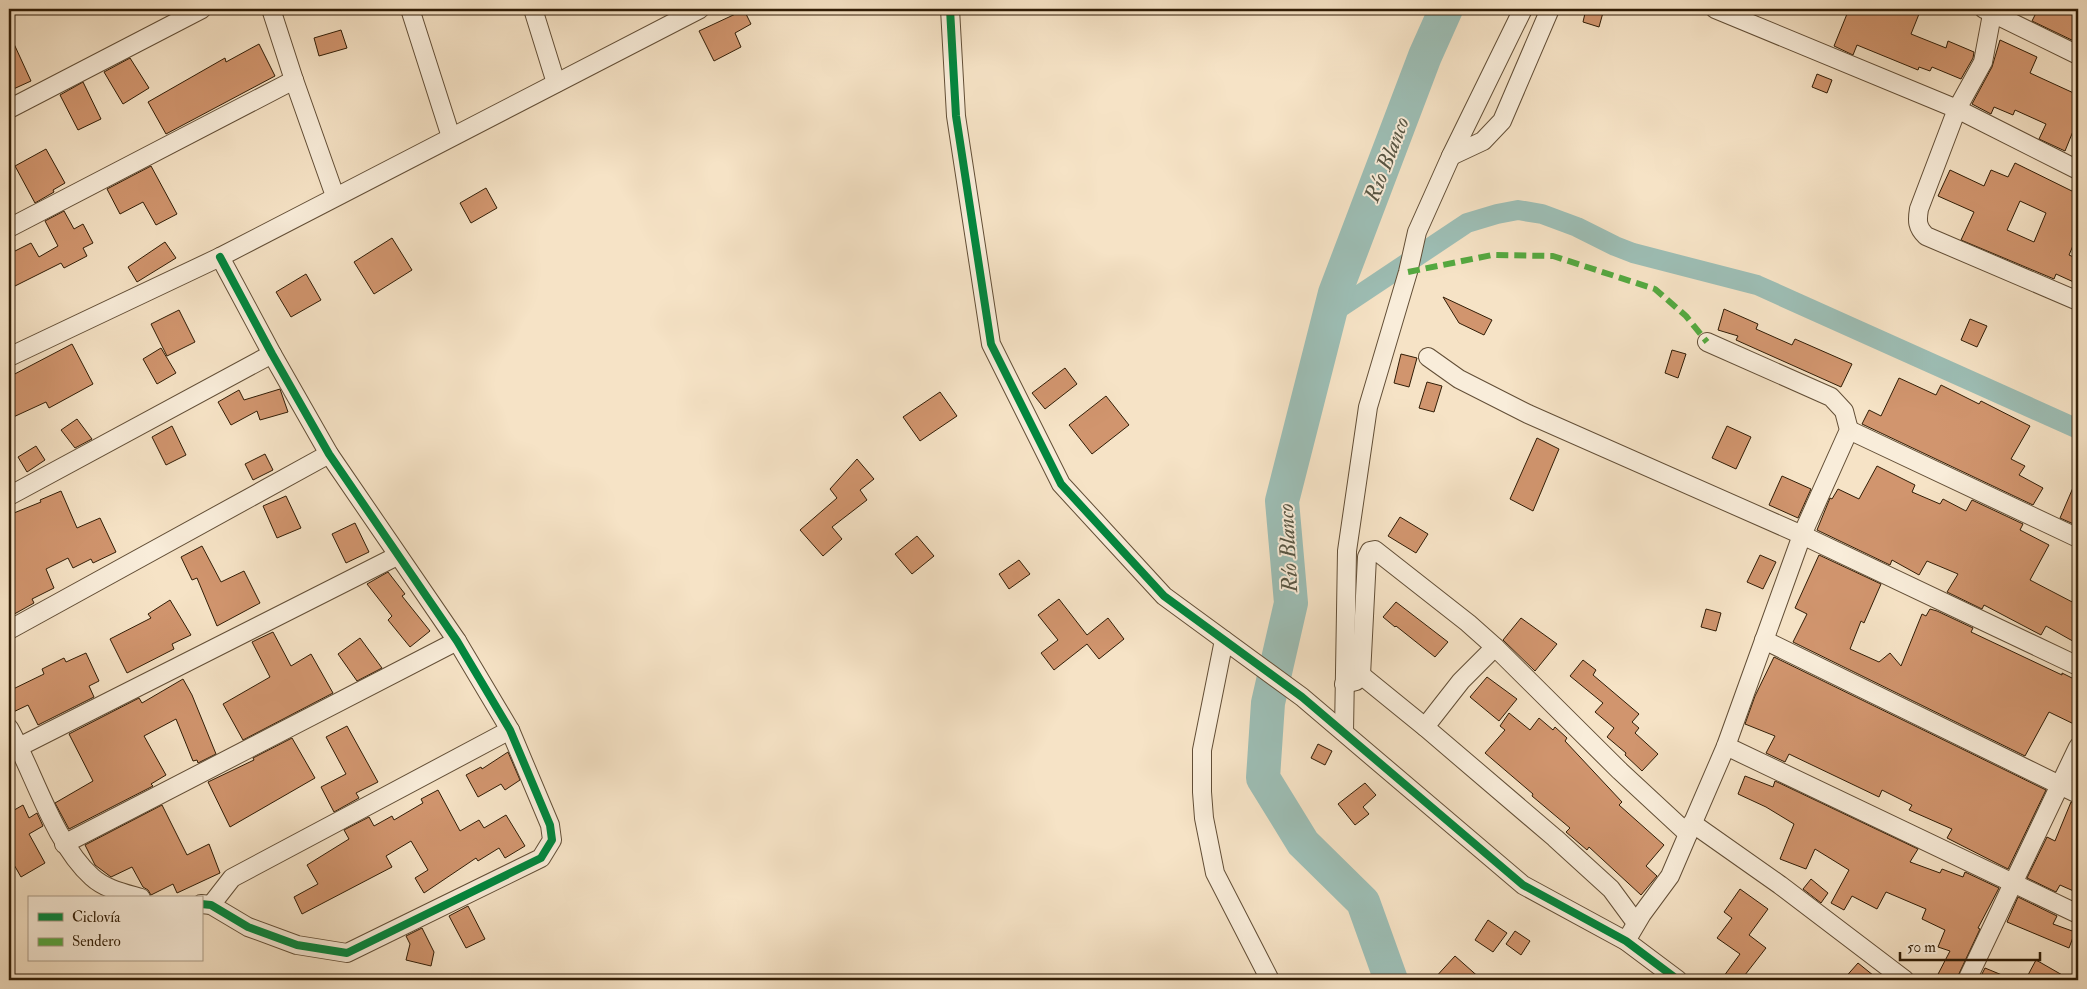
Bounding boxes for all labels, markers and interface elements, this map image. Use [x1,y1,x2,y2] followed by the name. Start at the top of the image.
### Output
[1358,113,1416,207] water label: Río Blanco
[1272,503,1304,594] water label: Río Blanco
[28,896,202,962] legend
[72,908,121,927] text: Ciclovía
[1900,929,2040,961] scale bar
[72,932,121,951] text: Sendero
[1907,938,1936,957] text: 50 m

